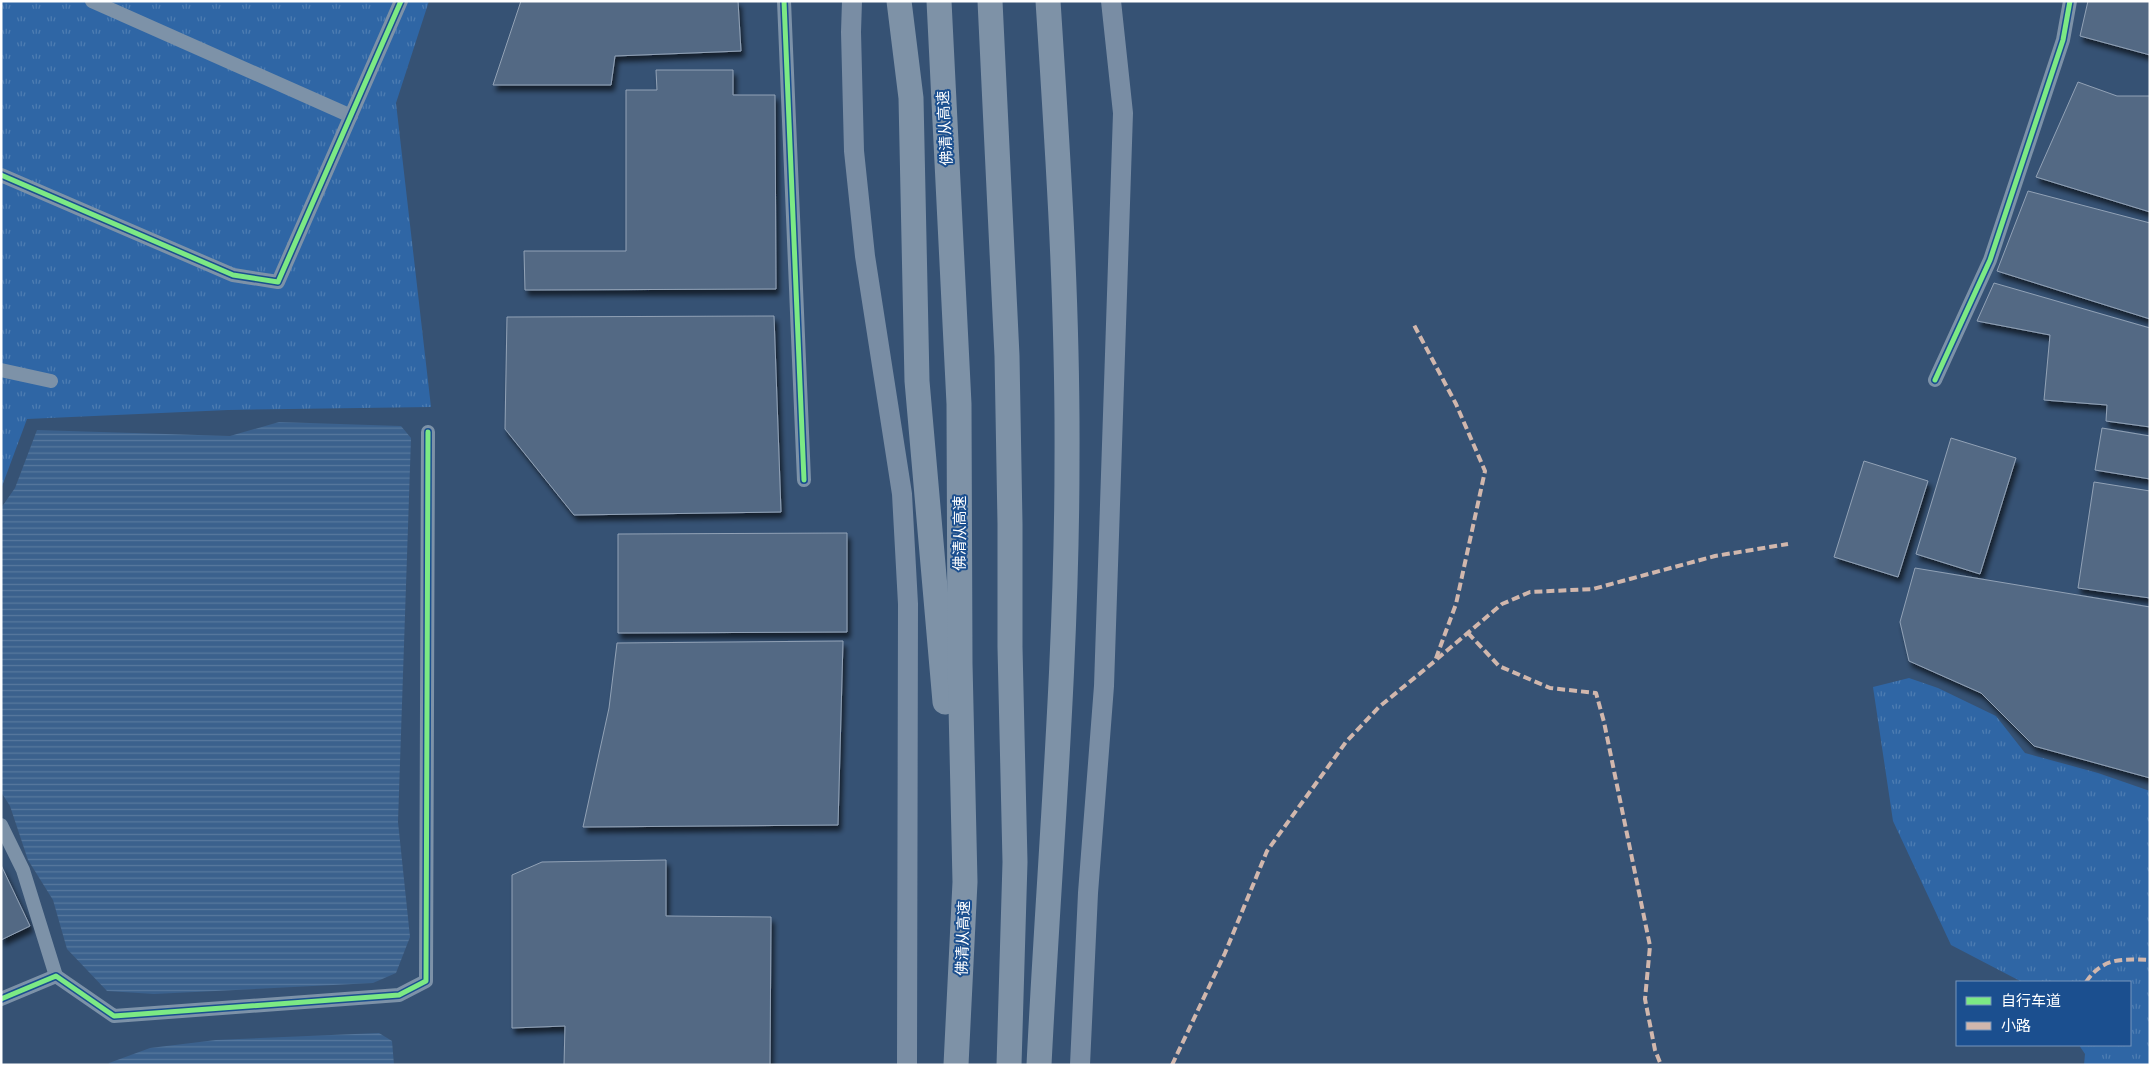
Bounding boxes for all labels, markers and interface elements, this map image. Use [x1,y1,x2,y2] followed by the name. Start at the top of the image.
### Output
[934,90,956,166] street label: 佛清从高速
[951,495,969,571] street label: 佛清从高速
[953,900,973,976] street label: 佛清从高速
[1956,981,2131,1046] legend
[2001,992,2061,1010] text: 自行车道
[2001,1017,2031,1035] text: 小路

